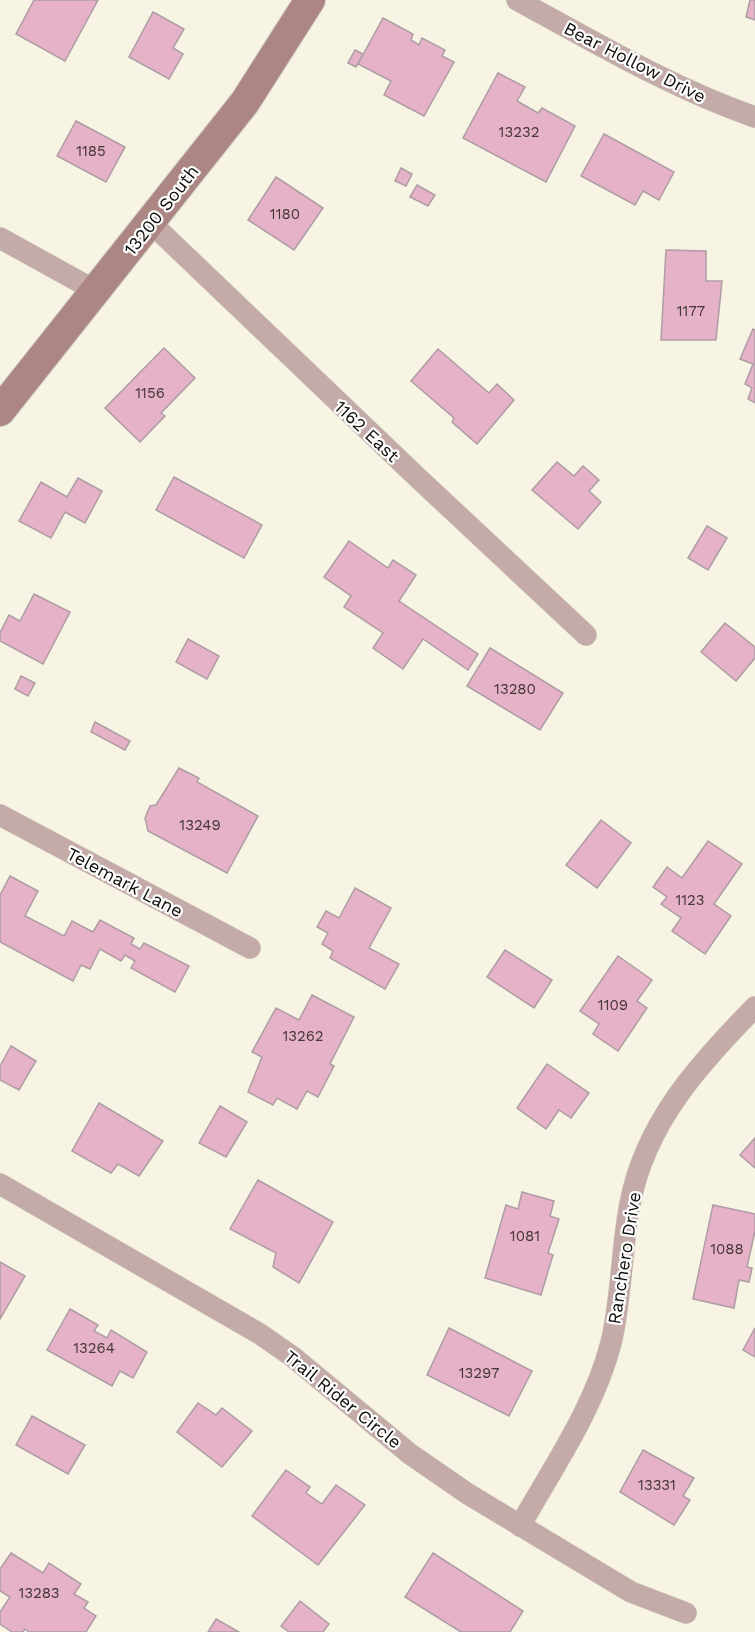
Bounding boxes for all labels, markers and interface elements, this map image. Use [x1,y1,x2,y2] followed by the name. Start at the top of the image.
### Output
[561,17,709,107] street label: Bear Hollow Drive
[499,123,539,141] house number: 13232
[76,142,106,160] house number: 1185
[119,161,203,259] street label: 13200 South
[270,205,300,223] house number: 1180
[677,302,705,320] house number: 1177
[135,384,165,402] house number: 1156
[330,396,404,466] street label: 1162 East
[494,680,536,698] house number: 13280
[179,816,221,834] house number: 13249
[63,843,187,921] street label: Telemark Lane
[675,891,705,909] house number: 1123
[598,996,628,1014] house number: 1109
[282,1027,324,1045] house number: 13262
[603,1190,645,1326] street label: Ranchero Drive
[510,1227,540,1245] house number: 1081
[710,1240,744,1258] house number: 1088
[73,1339,115,1357] house number: 13264
[280,1345,406,1453] street label: Trail Rider Circle
[459,1364,499,1382] house number: 13297
[638,1476,676,1494] house number: 13331
[18,1584,60,1602] house number: 13283

